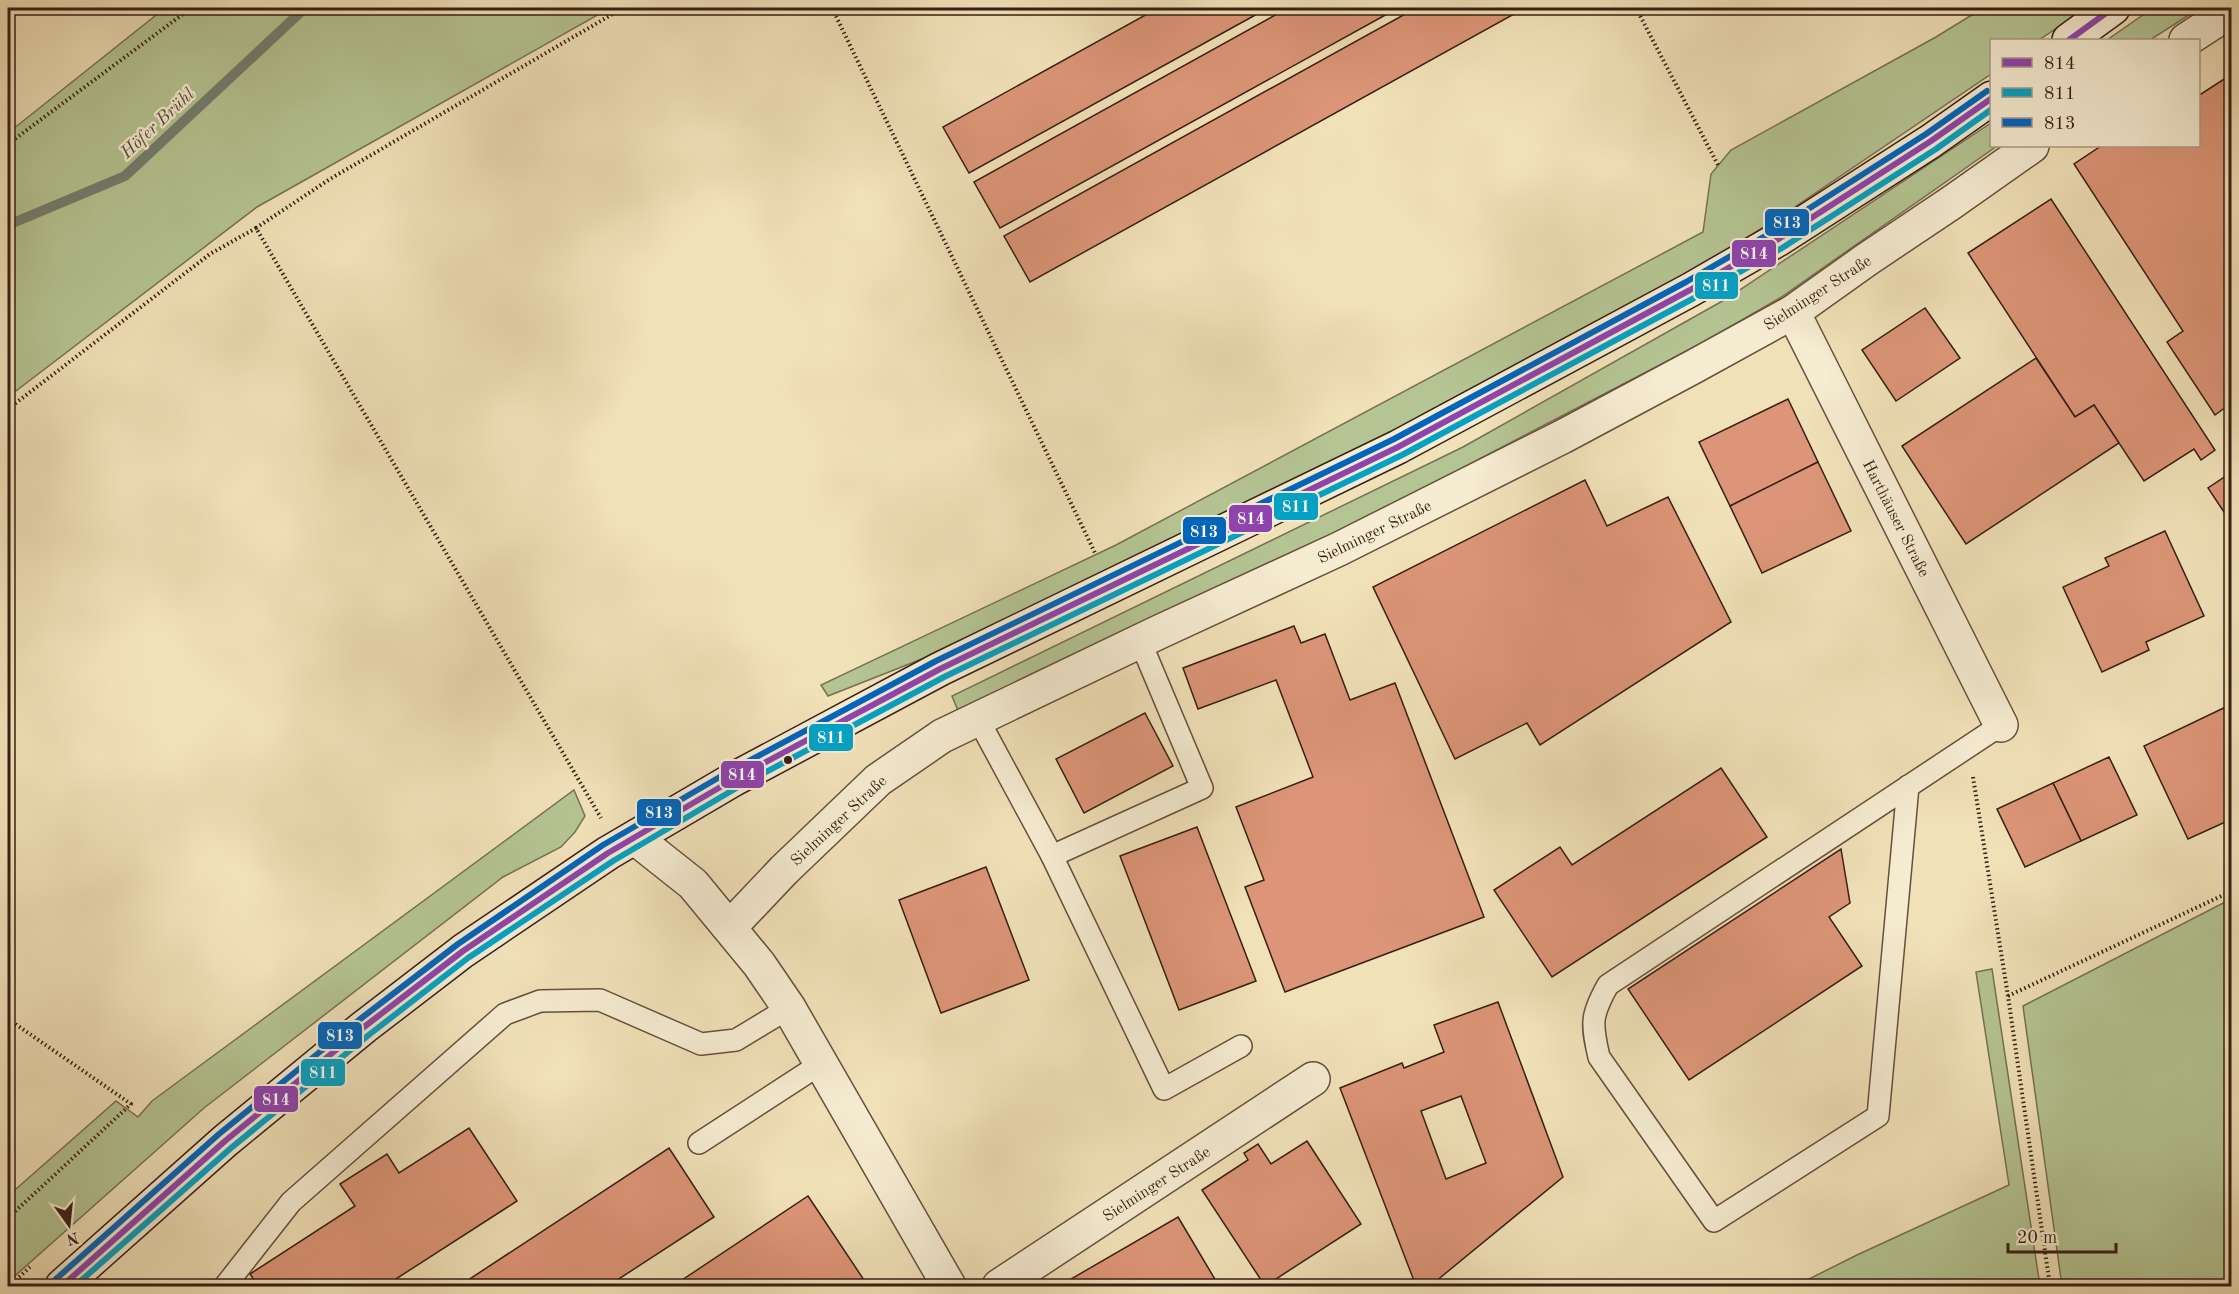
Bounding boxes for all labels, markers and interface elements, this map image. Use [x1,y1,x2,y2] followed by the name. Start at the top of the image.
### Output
[1990,39,2200,147] legend
[2044,55,2075,73] text: 814
[117,85,199,163] water label: Höfer Brühl
[2044,85,2075,103] text: 811
[2044,115,2075,133] text: 813
[1764,208,1810,237] line badge: 813
[1773,216,1801,232] text: 813
[1731,239,1777,268] line badge: 814
[1740,247,1768,263] text: 814
[1762,253,1875,334] street label: Sielminger Straße
[1694,271,1739,300] line badge: 811
[1702,279,1730,295] text: 811
[1859,458,1932,580] street label: Harthäuser Straße
[1273,492,1319,521] line badge: 811
[1315,498,1434,567] street label: Sielminger Straße
[1282,500,1310,516] text: 811
[1228,504,1273,533] line badge: 814
[1237,512,1265,528] text: 814
[1182,516,1227,545] line badge: 813
[1190,525,1218,541] text: 813
[808,723,854,752] line badge: 811
[817,731,845,747] text: 811
[782,754,794,766] unlabelled marker
[720,760,765,789] line badge: 814
[728,768,756,784] text: 814
[788,773,890,870] street label: Sielminger Straße
[636,798,682,827] line badge: 813
[645,806,673,822] text: 813
[317,1021,363,1050] line badge: 813
[326,1029,354,1045] text: 813
[300,1058,346,1087] line badge: 811
[309,1066,337,1082] text: 811
[253,1085,299,1113] line badge: 814
[262,1093,290,1109] text: 814
[1101,1144,1214,1225] street label: Sielminger Straße
[39,1195,99,1255] north arrow
[2008,1216,2116,1254] scale bar
[64,1228,80,1247] text: N
[2017,1229,2057,1247] text: 20 m

